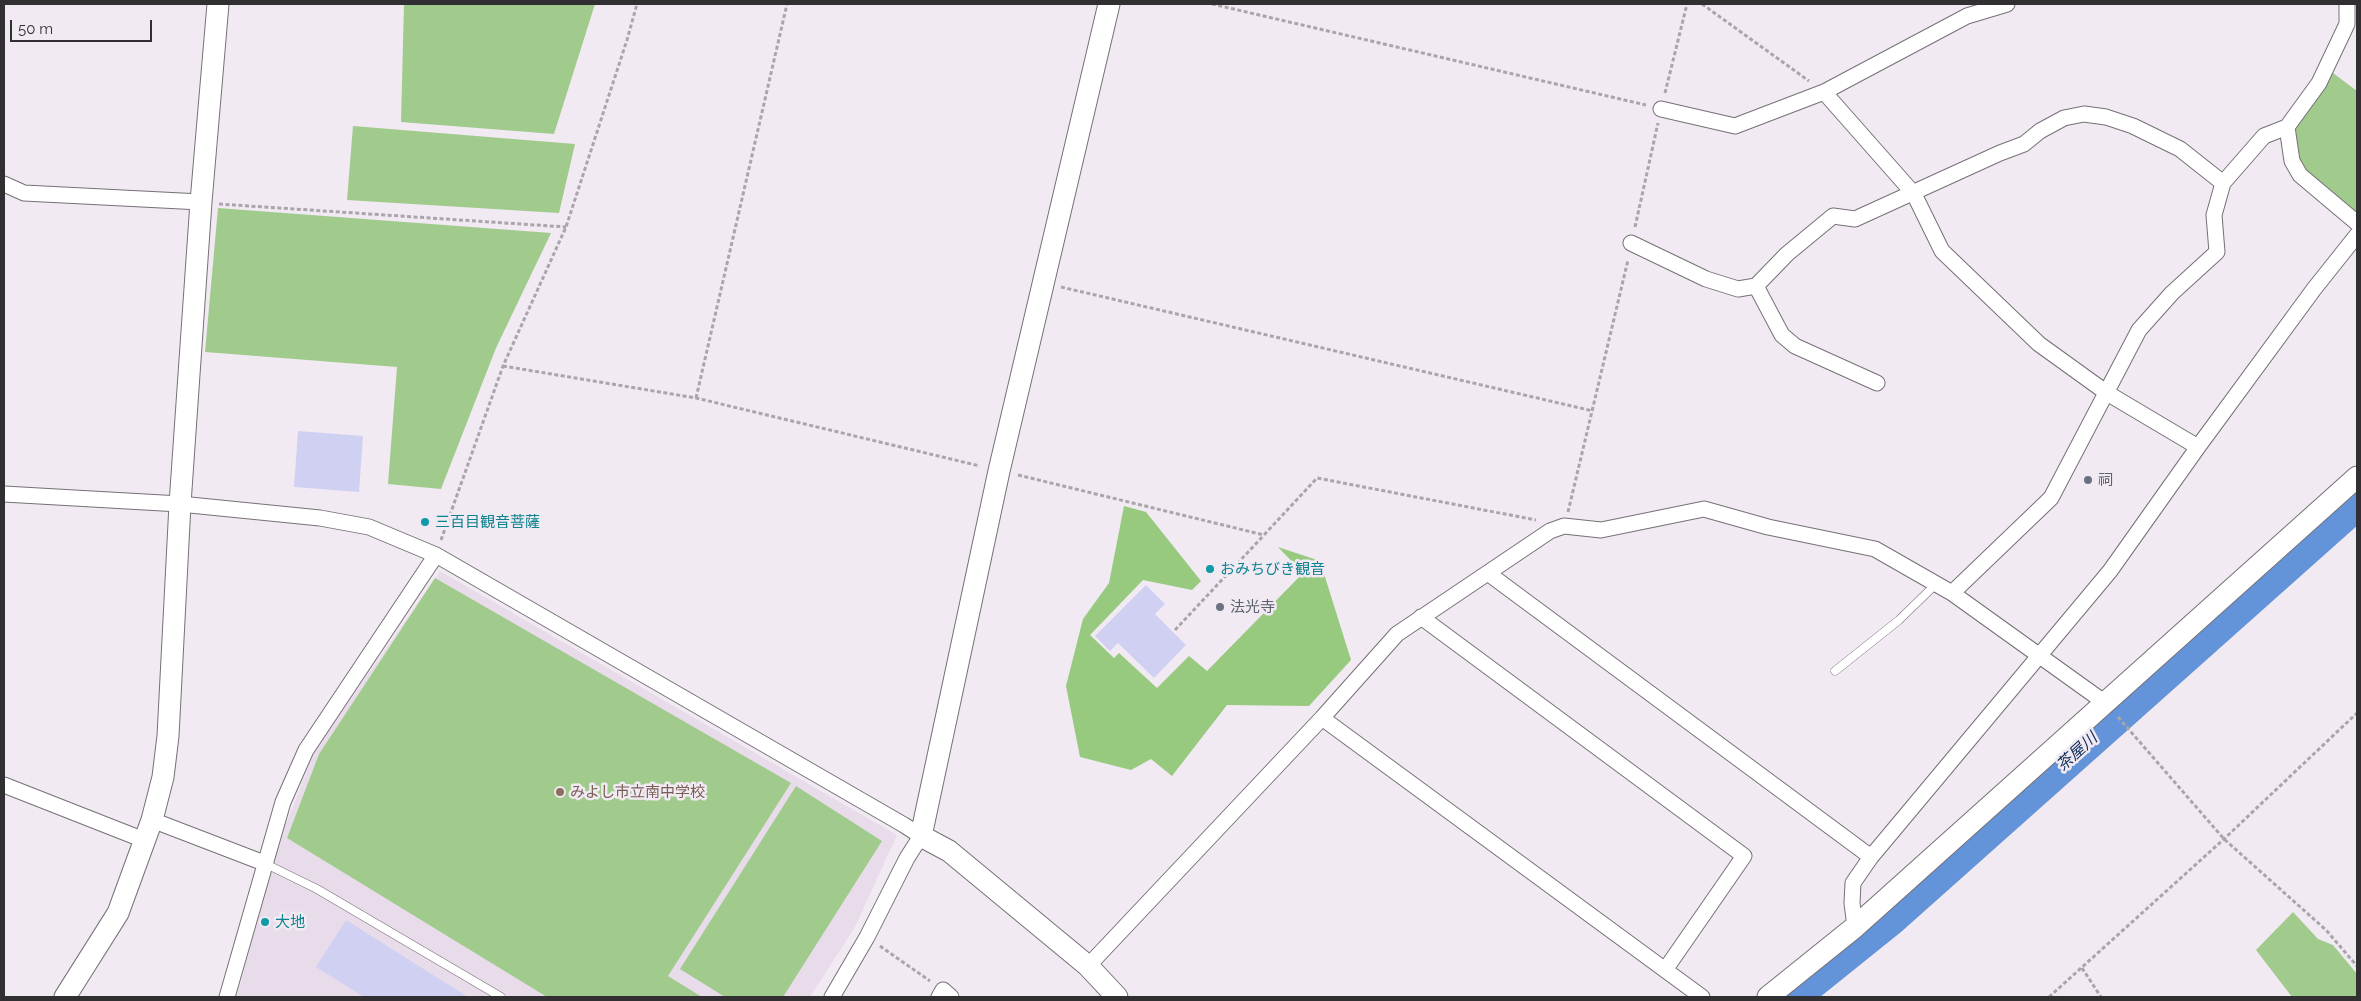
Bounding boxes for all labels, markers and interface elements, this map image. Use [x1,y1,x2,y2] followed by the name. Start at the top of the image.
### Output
[12,10,155,42] scale bar
[18,20,53,38] text: 50 m
[2098,471,2113,489] place label: 祠
[2082,474,2094,486] marker: 祠
[435,513,540,531] place label: 三百目観音菩薩
[419,516,431,528] marker: 三百目観音菩薩
[1220,560,1325,578] place label: おみちびき観音
[1204,563,1216,575] marker: おみちびき観音
[1230,598,1275,616] place label: 法光寺
[1214,601,1226,613] marker: 法光寺
[2053,729,2101,775] water label: 茶屋川
[570,783,705,801] place label: みよし市立南中学校
[554,786,566,798] marker: みよし市立南中学校
[275,913,305,931] place label: 大地
[259,916,271,928] marker: 大地

